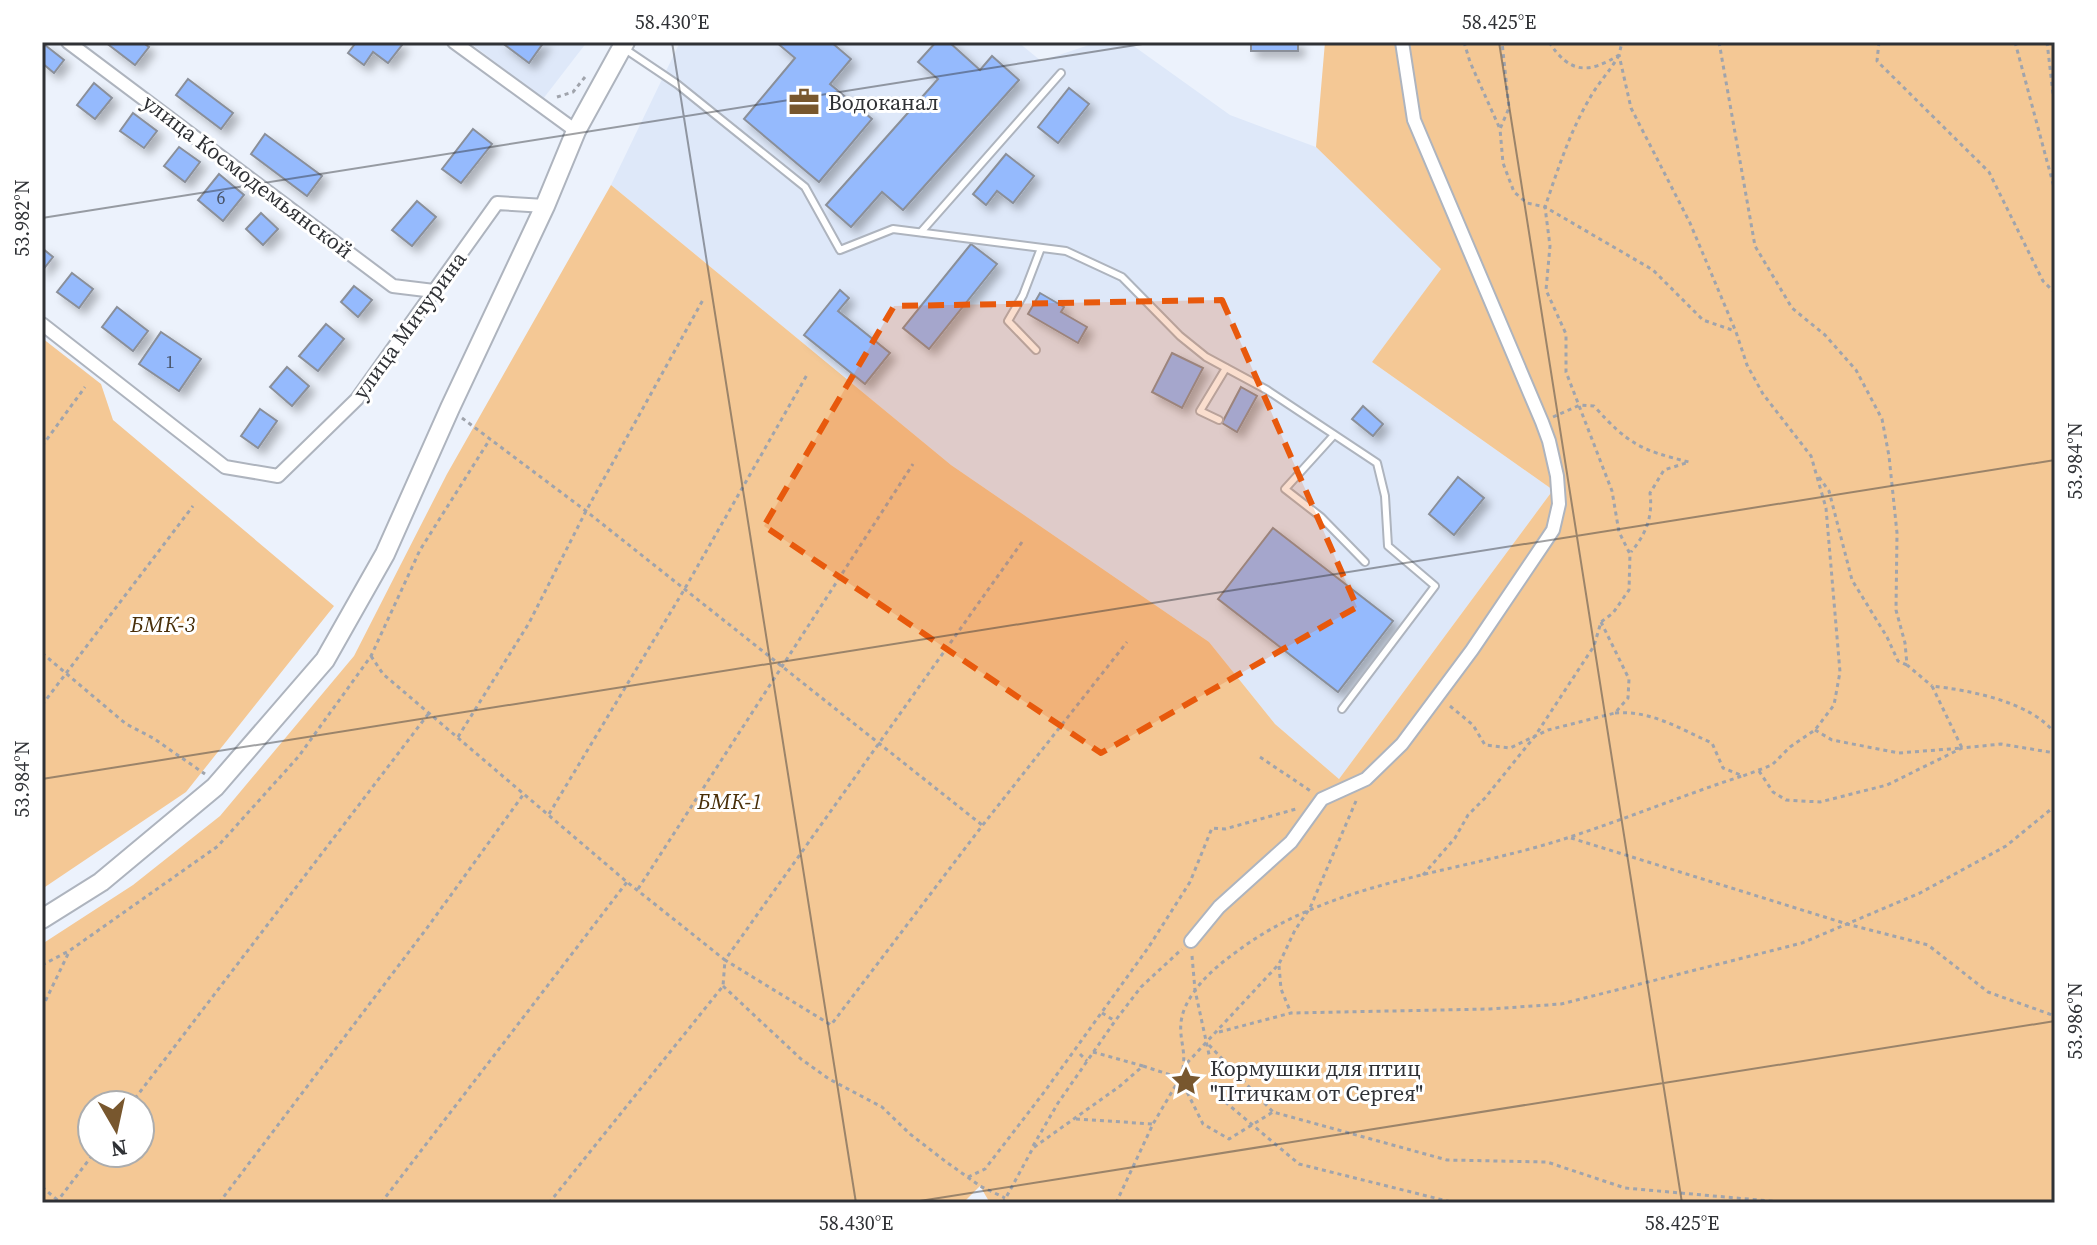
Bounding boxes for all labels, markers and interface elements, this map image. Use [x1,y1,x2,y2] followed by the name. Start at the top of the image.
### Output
[635,8,709,36] text: 58.430°E
[1462,8,1536,36] text: 58.425°E
[787,85,821,119] office icon: Водоканал
[137,87,359,265] street label: улица Космодемьянской
[828,87,939,117] place label: Водоканал
[8,179,36,257] text: 53.982°N
[217,185,226,210] house number: 6
[345,244,473,405] street label: улица Мичурина
[166,349,175,374] house number: 1
[2061,422,2089,500] text: 53.984°N
[129,609,196,639] park label: БМК-3
[8,740,36,818] text: 53.984°N
[696,786,763,816] park label: БМК-1
[2061,982,2089,1060] text: 53.986°N
[1210,1053,1423,1108] place label: Кормушки для птиц "Птичкам от Сергея"
[1169,1064,1203,1098] place icon: Кормушки для птиц "Птичкам от Сергея"
[76,1089,156,1169] north arrow
[109,1133,129,1165] text: N
[819,1209,893,1237] text: 58.430°E
[1645,1209,1719,1237] text: 58.425°E

